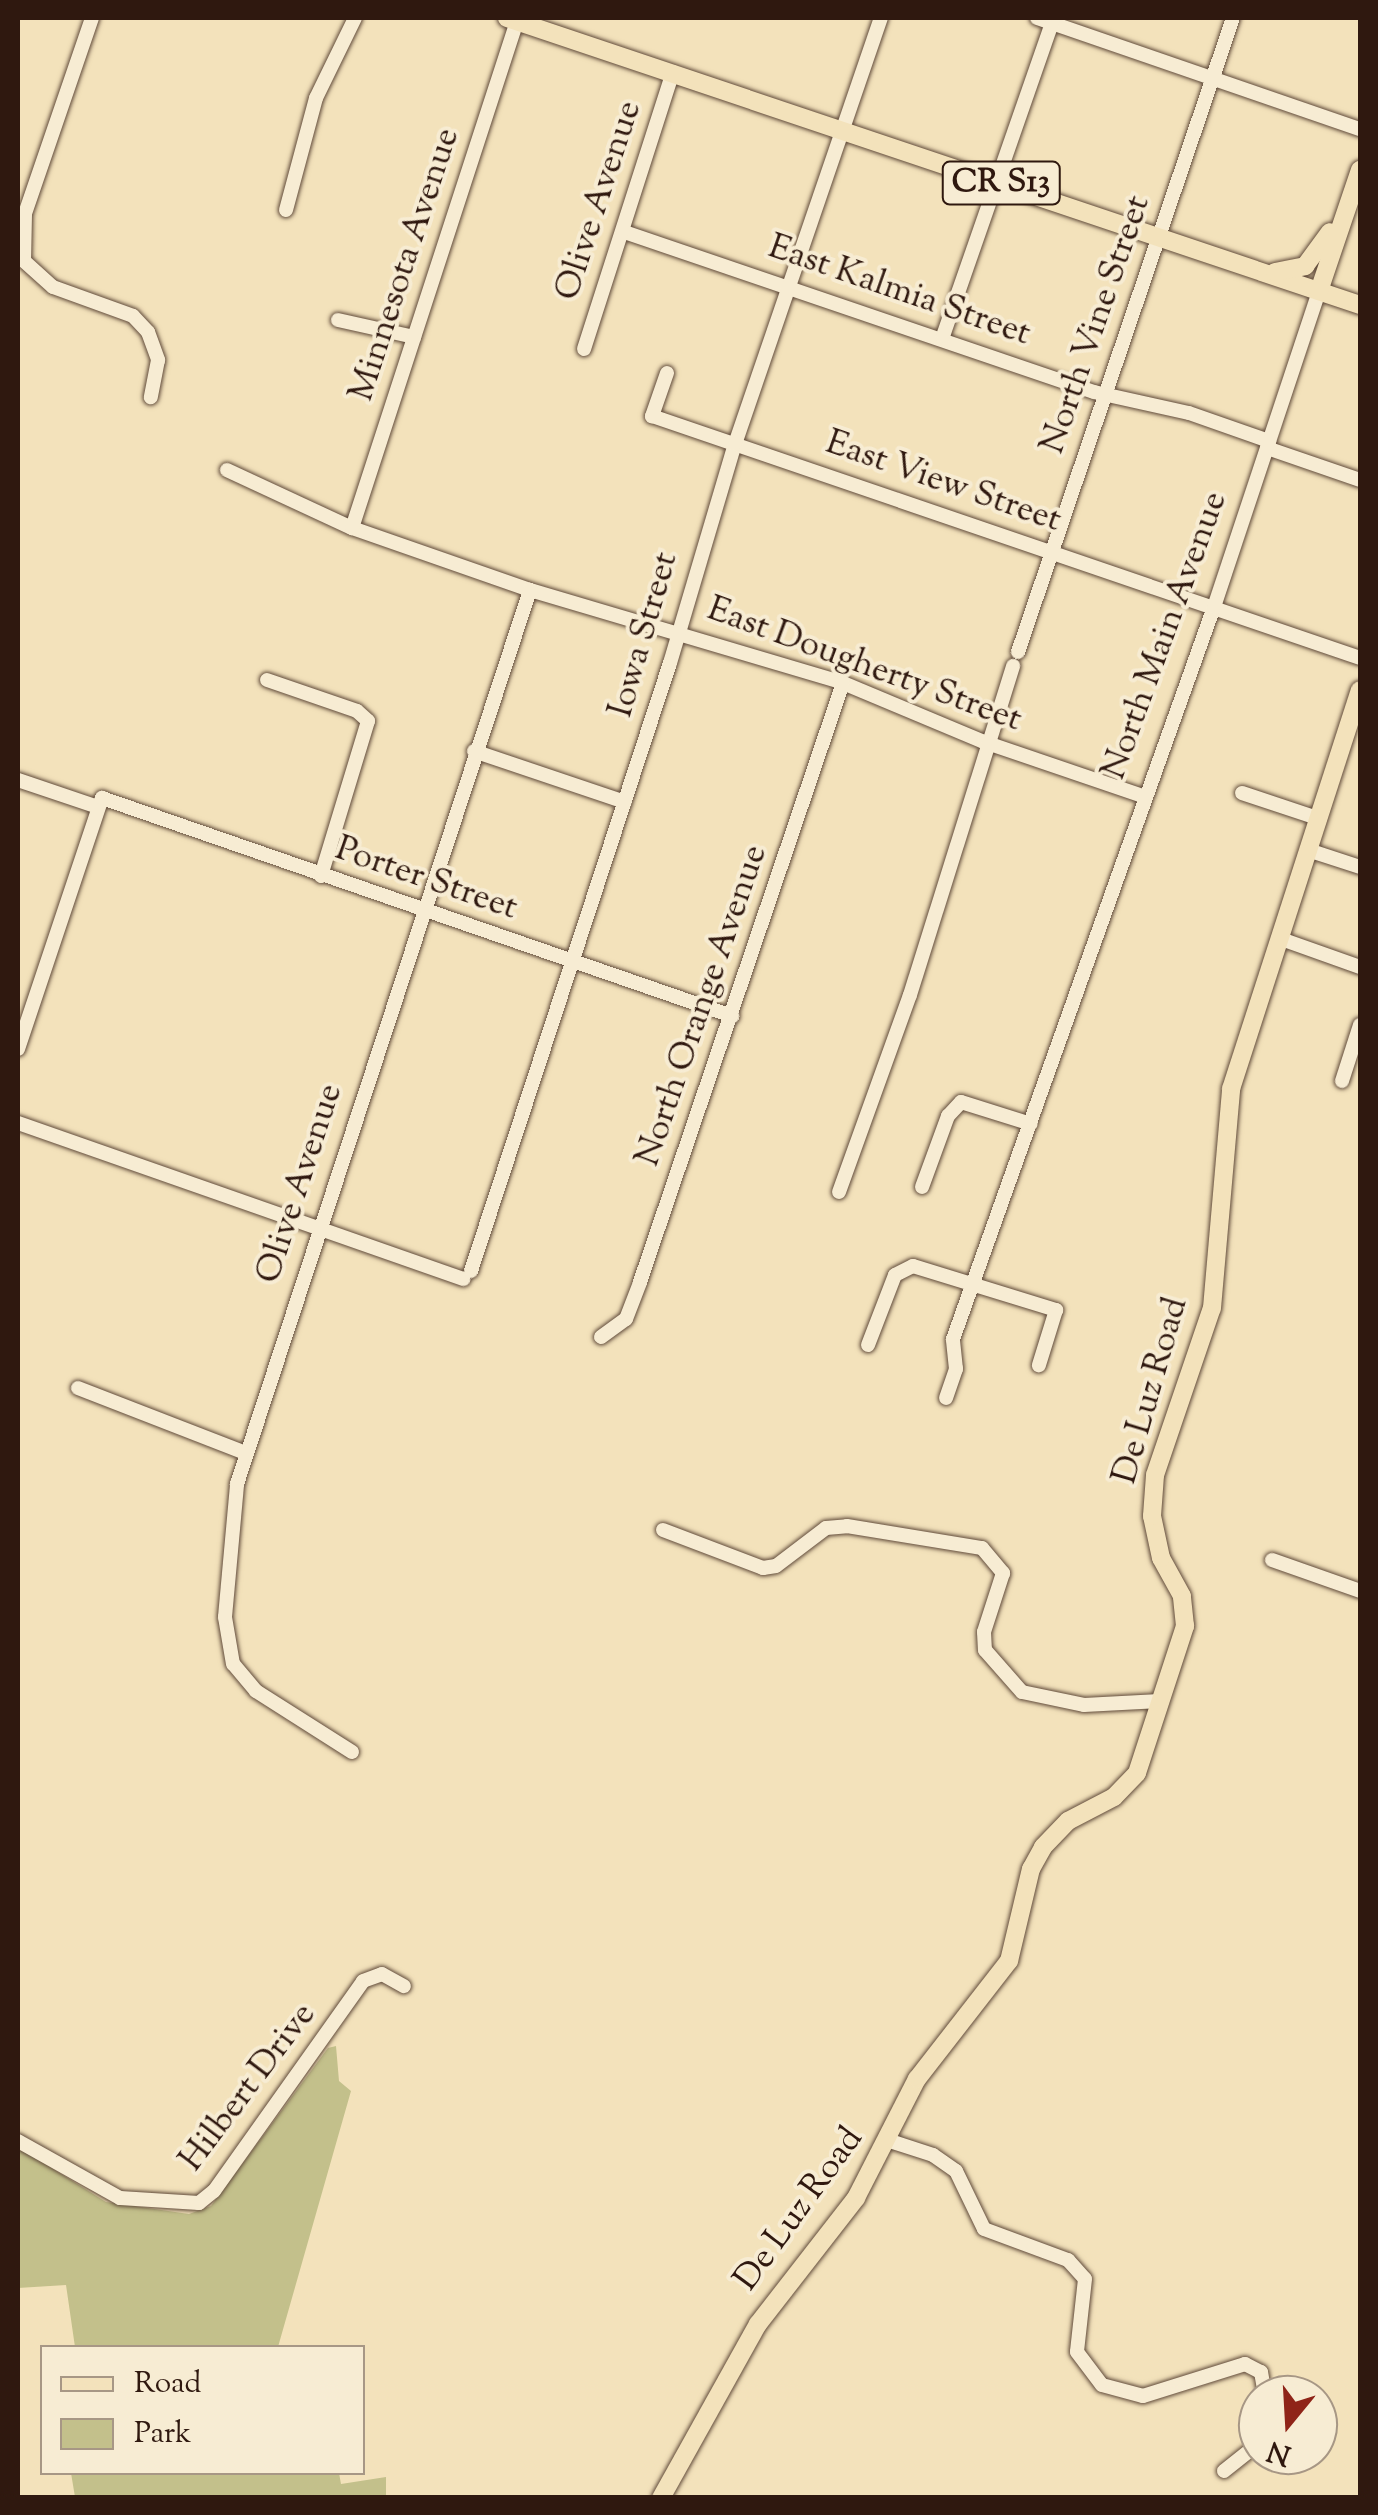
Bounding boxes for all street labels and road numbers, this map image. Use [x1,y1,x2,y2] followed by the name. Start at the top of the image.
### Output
[548,96,652,306] street label: Olive Avenue
[342,123,470,407] street label: Minnesota Avenue
[941,156,1061,210] road number: CR S13
[1033,190,1161,460] street label: North Vine Street
[762,227,1036,357] street label: East Kalmia Street
[820,423,1066,543] street label: East View Street
[1094,486,1238,786] street label: North Main Avenue
[601,548,689,722] street label: Iowa Street
[701,590,1027,742] street label: East Dougherty Street
[329,829,523,931] street label: Porter Street
[628,840,778,1172] street label: North Orange Avenue
[249,1079,353,1289] street label: Olive Avenue
[1105,1293,1199,1489] street label: De Luz Road
[172,1996,326,2180] street label: Hilbert Drive
[727,2120,873,2300] street label: De Luz Road

